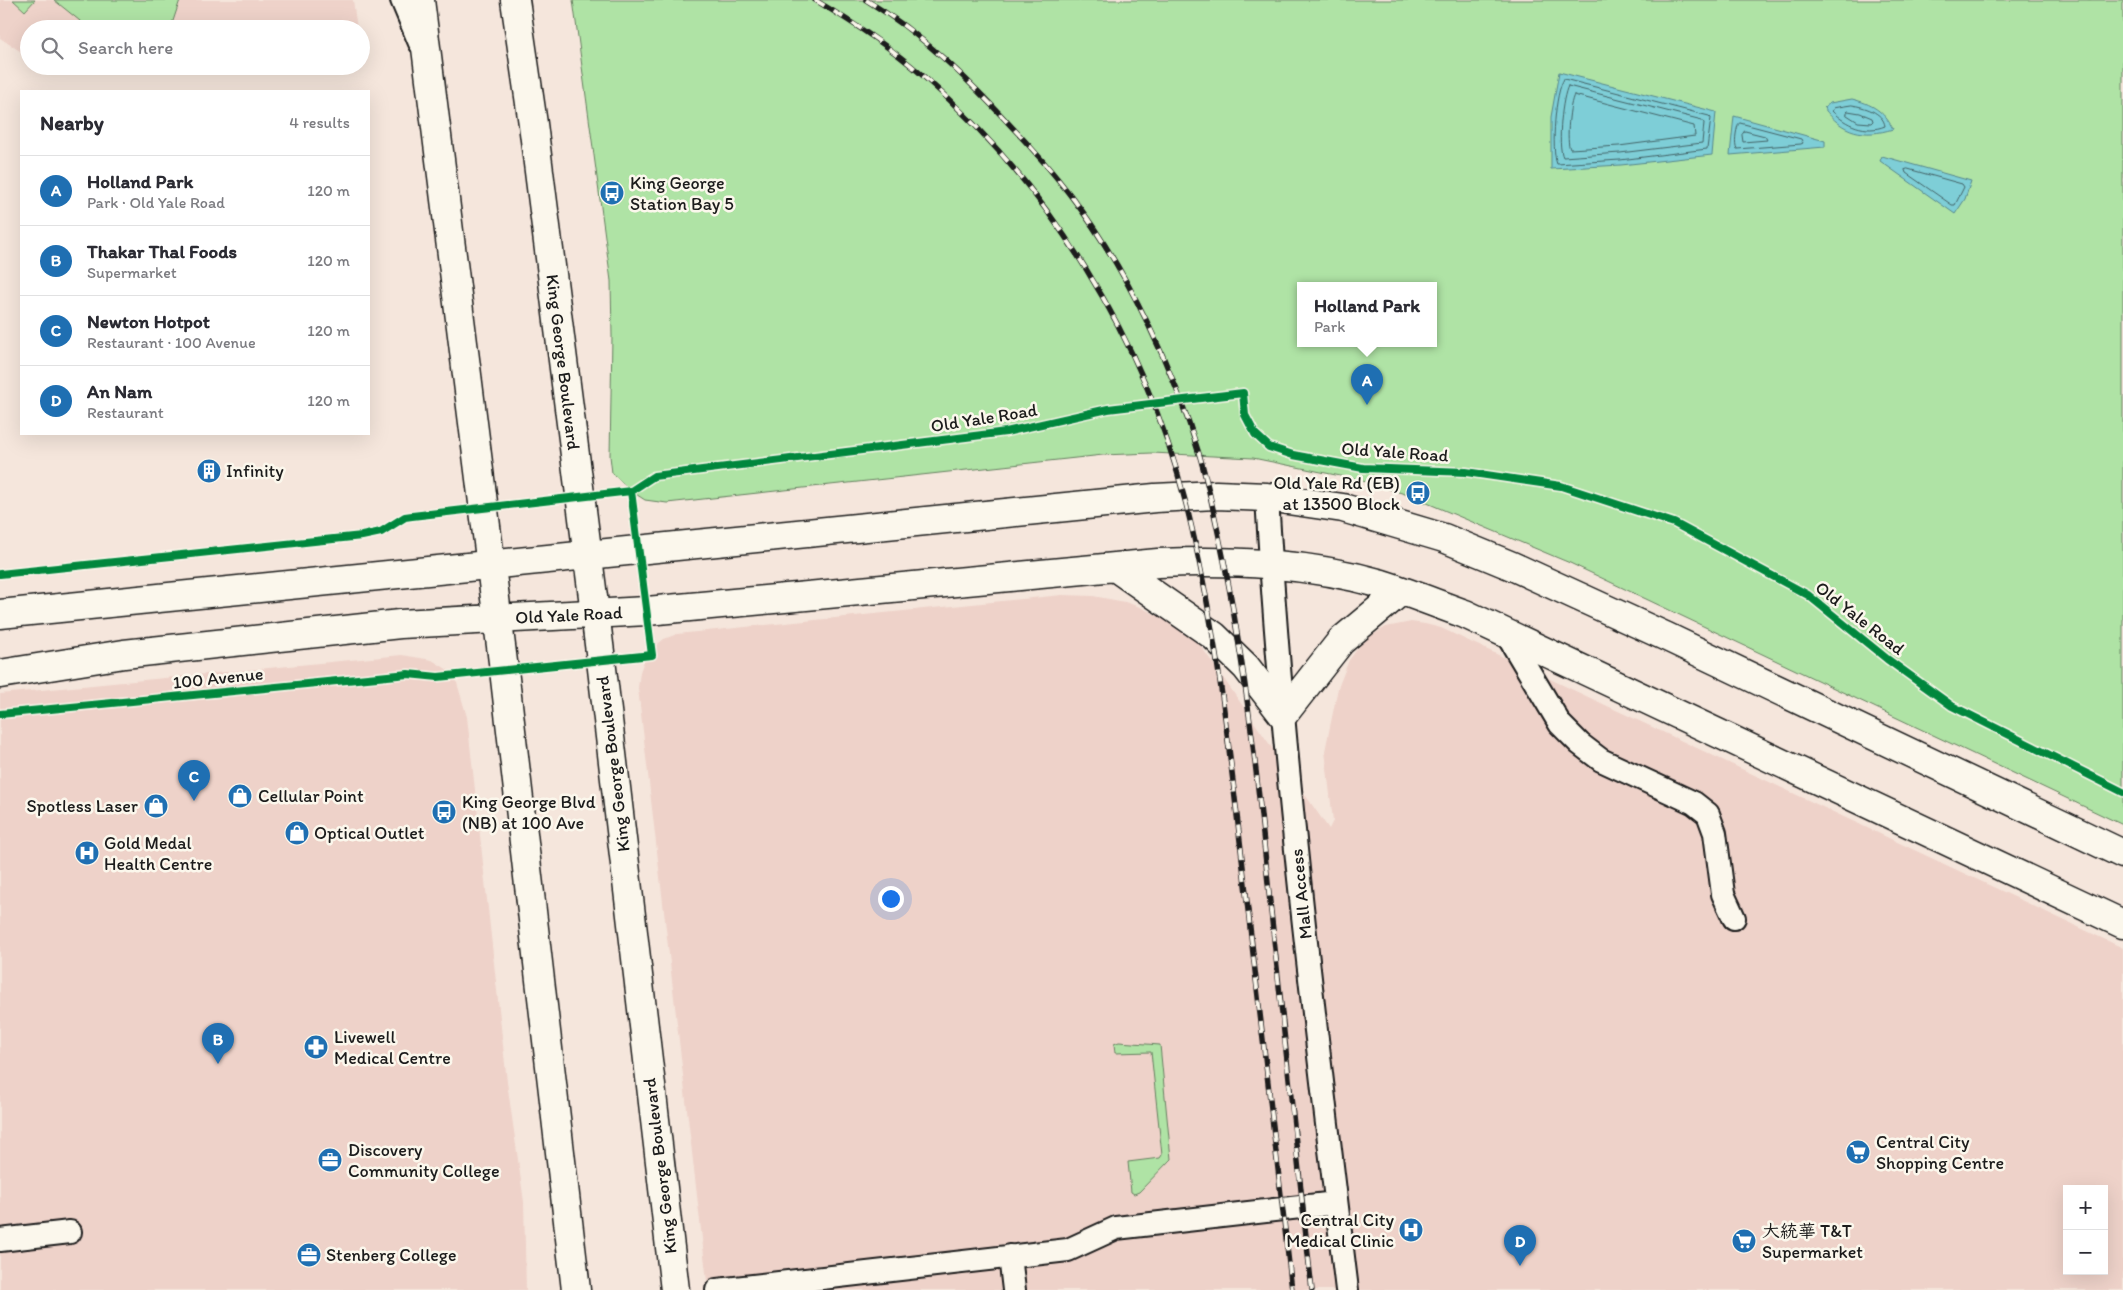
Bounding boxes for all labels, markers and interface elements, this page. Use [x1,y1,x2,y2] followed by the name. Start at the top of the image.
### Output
[20,20,370,75] search box
[38,34,66,62] icon: search
[78,36,173,59] text: Search here
[40,110,104,135] text: Nearby
[289,113,350,132] text: 4 results
[87,170,193,193] text: Holland Park
[630,172,734,215] place label: King George Station Bay 5
[599,180,625,206] bus stop icon: King George Station Bay 5
[51,181,61,200] text: A
[307,181,350,200] text: 120 m
[87,193,225,212] text: Park · Old Yale Road
[87,240,237,263] text: Thakar Thal Foods
[51,251,61,270] text: B
[307,251,350,270] text: 120 m
[87,263,177,282] text: Supermarket
[541,273,585,452] street label: King George Boulevard
[1297,282,1437,347] popup
[1314,294,1420,317] text: Holland Park
[87,310,210,333] text: Newton Hotpot
[1314,317,1345,336] text: Park
[51,321,61,340] text: C
[307,321,350,340] text: 120 m
[87,333,256,352] text: Restaurant · 100 Avenue
[1351,364,1383,405] pin: A
[87,380,152,403] text: An Nam
[51,391,61,410] text: D
[307,391,350,410] text: 120 m
[929,399,1039,437] street label: Old Yale Road
[87,403,164,422] text: Restaurant
[1341,437,1449,467] street label: Old Yale Road
[196,458,222,484] building icon: Infinity
[226,460,284,482] place label: Infinity
[1273,472,1401,515] place label: Old Yale Rd (EB) at 13500 Block
[1405,480,1431,506] bus stop icon: Old Yale Rd (EB) at 13500 Block
[1811,576,1909,660] street label: Old Yale Road
[515,601,623,629] street label: Old Yale Road
[172,662,264,694] street label: 100 Avenue
[591,674,635,853] street label: King George Boulevard
[178,760,210,801] pin: C
[227,783,253,809] shop icon: Cellular Point
[258,785,364,807] place label: Cellular Point
[462,791,596,834] place label: King George Blvd (NB) at 100 Ave
[143,793,169,819] shop icon: Spotless Laser
[26,795,139,817] place label: Spotless Laser
[431,799,457,825] bus stop icon: King George Blvd (NB) at 100 Ave
[284,820,310,846] shop icon: Optical Outlet
[314,822,425,844] place label: Optical Outlet
[104,832,212,875] place label: Gold Medal Health Centre
[74,840,100,866] hospital icon: Gold Medal Health Centre
[1285,848,1317,940] street label: Mall Access
[878,886,904,912] your location
[202,1023,234,1064] pin: B
[334,1026,451,1069] place label: Livewell Medical Centre
[303,1034,329,1060] pharmacy icon: Livewell Medical Centre
[638,1076,682,1255] street label: King George Boulevard
[1876,1131,2004,1174] place label: Central City Shopping Centre
[348,1139,500,1182] place label: Discovery Community College
[1845,1139,1871,1165] supermarket icon: Central City Shopping Centre
[317,1147,343,1173] office icon: Discovery Community College
[2063,1185,2108,1275] map controls
[2063,1185,2108,1230] button: +
[1286,1209,1394,1252] place label: Central City Medical Clinic
[1398,1217,1424,1243] hospital icon: Central City Medical Clinic
[1762,1220,1863,1263] place label: 大統華 T&T Supermarket
[1504,1225,1536,1266] pin: D
[1731,1228,1757,1254] supermarket icon: 大統華 T&T Supermarket
[2063,1230,2108,1275] button: −
[296,1242,322,1268] office icon: Stenberg College
[326,1244,457,1266] place label: Stenberg College

